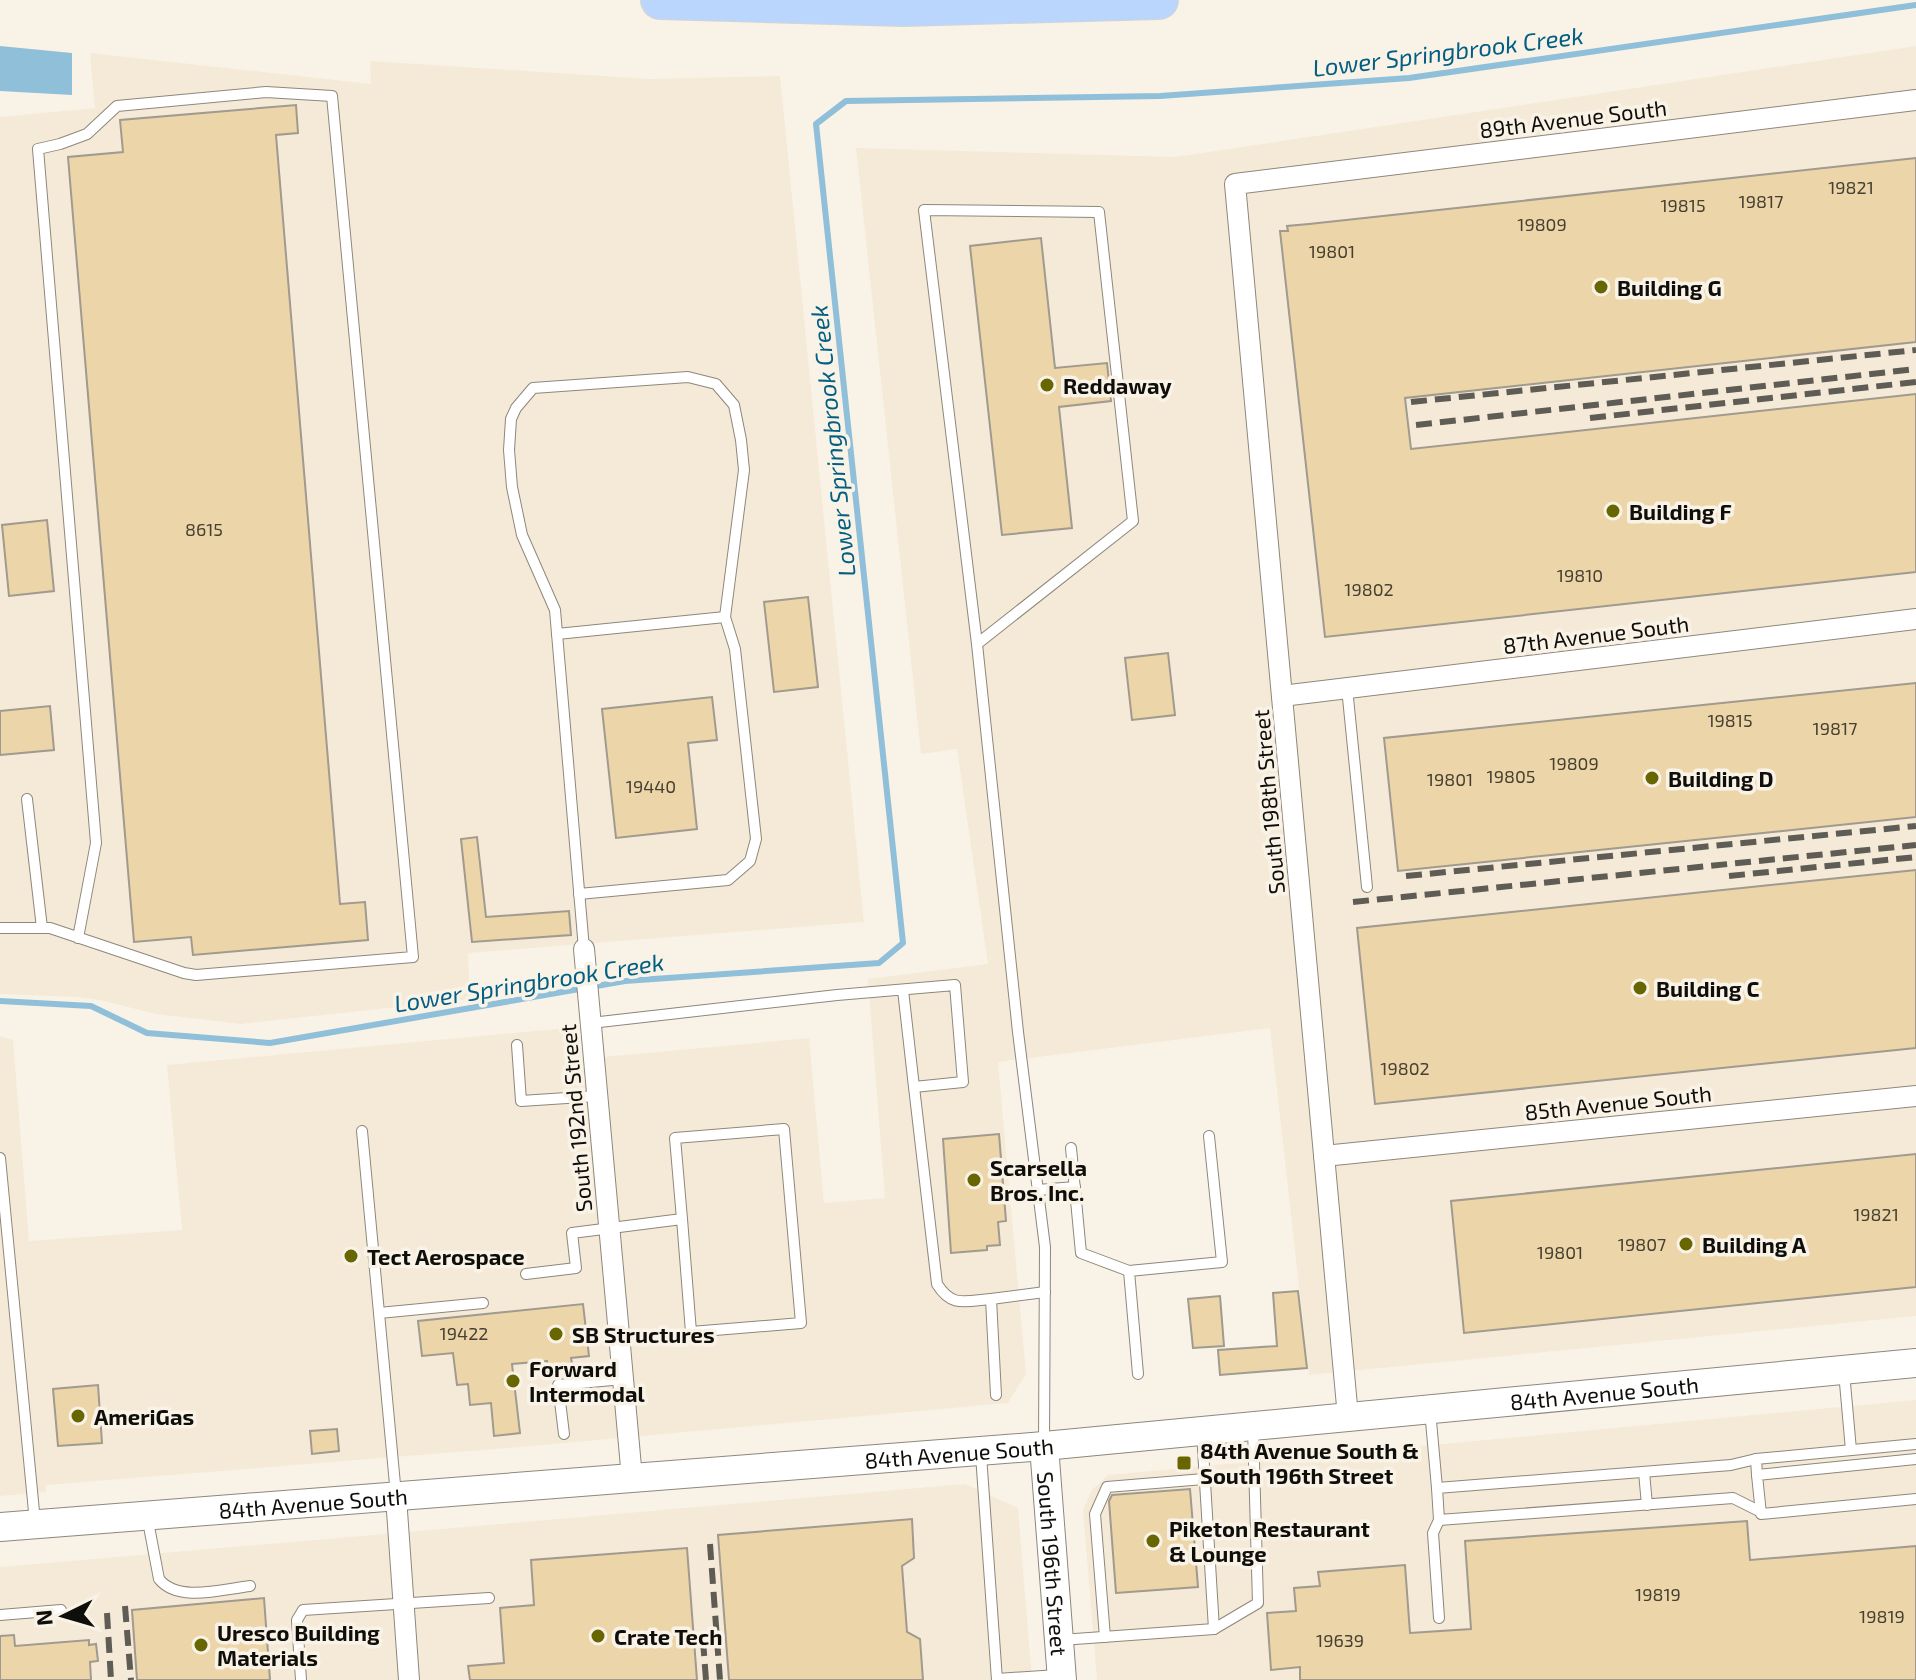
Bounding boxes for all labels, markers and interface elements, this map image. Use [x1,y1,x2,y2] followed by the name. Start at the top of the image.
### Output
[1311,20,1585,82] water label: Lower Springbrook Creek
[1478,94,1668,142] street label: 89th Avenue South
[1828,176,1874,198] house number: 19821
[1739,190,1783,212] house number: 19817
[1660,194,1706,216] house number: 19815
[1517,213,1567,235] house number: 19809
[1309,240,1355,262] house number: 19801
[1617,274,1722,300] place label: Building G
[1592,278,1610,296] marker: Building G
[803,304,861,578] water label: Lower Springbrook Creek
[1063,372,1172,399] place label: Reddaway
[1038,376,1056,394] marker: Reddaway
[1629,498,1732,524] place label: Building F
[1604,502,1622,520] marker: Building F
[185,518,223,540] house number: 8615
[1557,564,1603,586] house number: 19810
[1344,578,1394,600] house number: 19802
[1501,610,1691,658] street label: 87th Avenue South
[1247,709,1289,895] street label: South 198th Street
[1707,709,1753,731] house number: 19815
[1813,717,1857,739] house number: 19817
[1549,752,1599,774] house number: 19809
[1487,765,1535,787] house number: 19805
[1668,765,1773,791] place label: Building D
[1427,768,1473,790] house number: 19801
[1643,769,1661,787] marker: Building D
[626,775,676,797] house number: 19440
[392,946,666,1018] water label: Lower Springbrook Creek
[1656,975,1759,1001] place label: Building C
[1631,979,1649,997] marker: Building C
[554,1023,596,1213] street label: South 192nd Street
[1380,1057,1430,1079] house number: 19802
[1523,1079,1713,1125] street label: 85th Avenue South
[990,1154,1087,1205] place label: Scarsella Bros. Inc.
[965,1171,983,1189] marker: Scarsella Bros. Inc.
[1853,1203,1899,1225] house number: 19821
[1702,1231,1807,1257] place label: Building A
[1618,1233,1666,1255] house number: 19807
[1677,1235,1695,1253] marker: Building A
[1537,1241,1583,1263] house number: 19801
[367,1243,525,1269] place label: Tect Aerospace
[342,1247,360,1265] marker: Tect Aerospace
[572,1321,715,1347] place label: SB Structures
[440,1322,488,1344] house number: 19422
[547,1325,565,1343] marker: SB Structures
[529,1355,646,1406] place label: Forward Intermodal
[1509,1371,1700,1415] street label: 84th Avenue South
[504,1372,522,1390] marker: Forward Intermodal
[94,1403,194,1429] place label: AmeriGas
[69,1407,87,1425] marker: AmeriGas
[864,1432,1055,1473] street label: 84th Avenue South
[1200,1437,1419,1488] place label: 84th Avenue South & South 196th Street
[1175,1454,1193,1472] marker: 84th Avenue South & South 196th Street
[1033,1471,1073,1657] street label: South 196th Street
[217,1482,409,1523] street label: 84th Avenue South
[1169,1515,1370,1566] place label: Piketon Restaurant & Lounge
[1144,1532,1162,1550] marker: Piketon Restaurant & Lounge
[24,1576,104,1656] north arrow
[1635,1583,1681,1605] house number: 19819
[1859,1605,1905,1627] house number: 19819
[29,1609,57,1627] text: N
[217,1619,380,1670] place label: Uresco Building Materials
[614,1623,722,1649] place label: Crate Tech
[589,1627,607,1645] marker: Crate Tech
[1316,1629,1364,1651] house number: 19639
[192,1636,210,1654] marker: Uresco Building Materials

